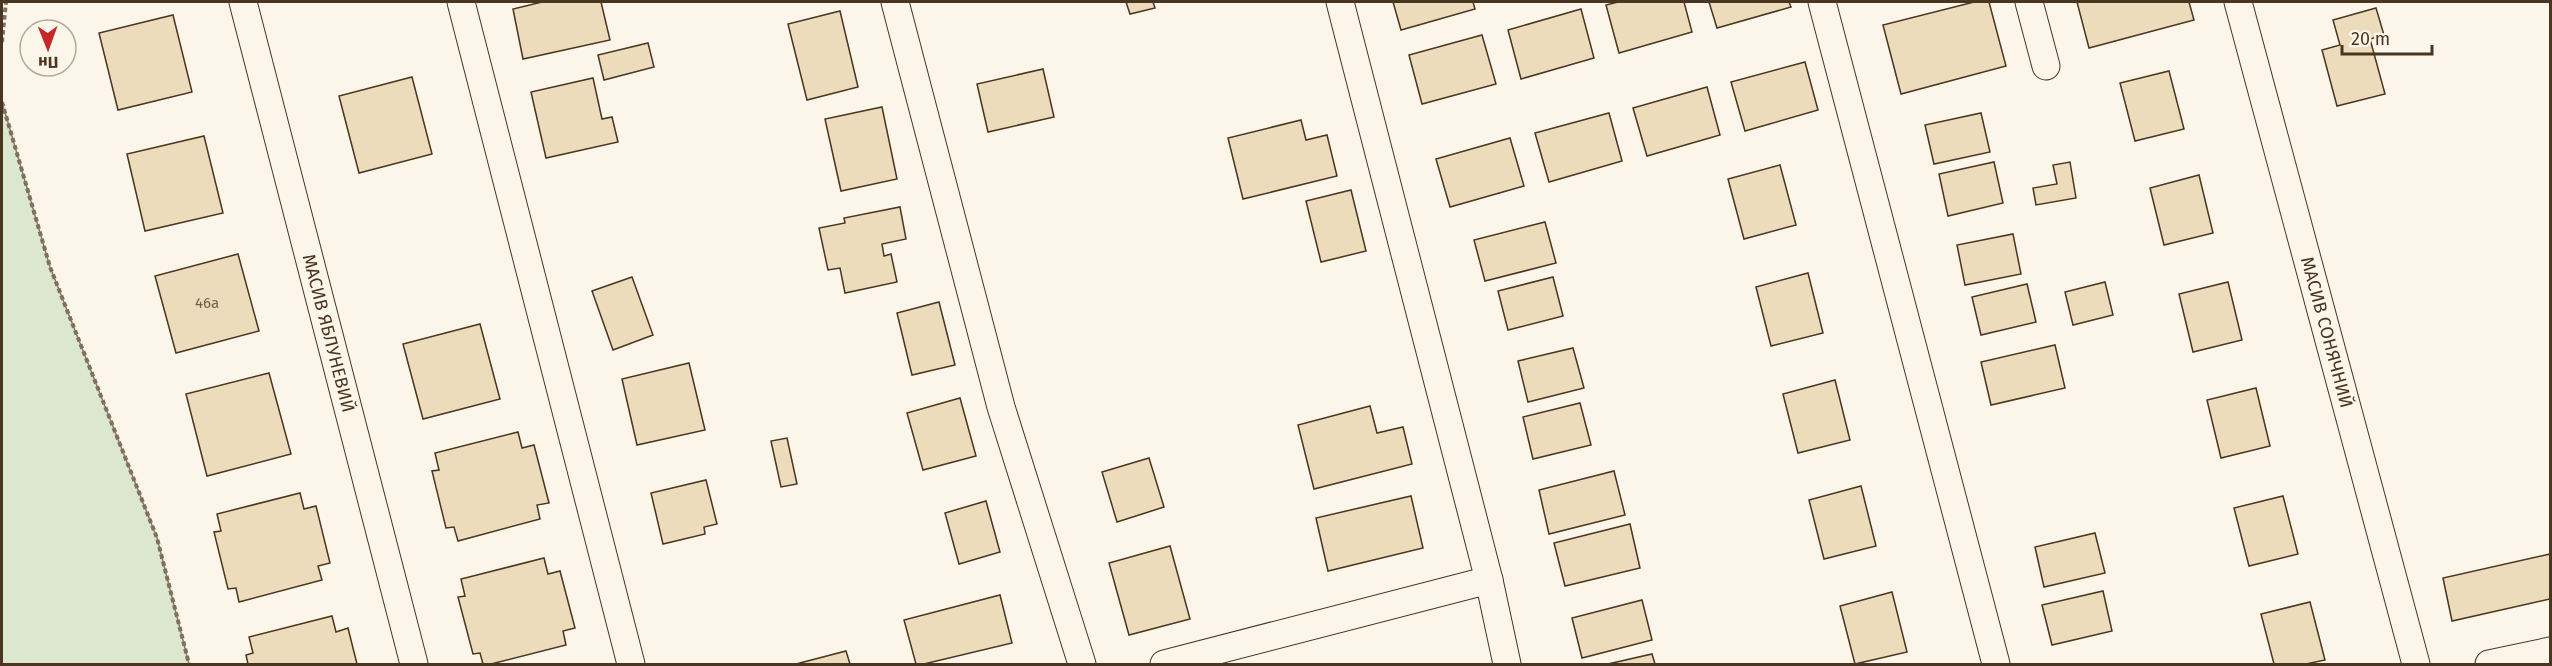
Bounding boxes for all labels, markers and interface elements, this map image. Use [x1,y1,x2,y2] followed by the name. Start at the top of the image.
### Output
[18,18,78,78] north arrow
[2342,18,2432,56] scale bar
[2351,28,2390,50] text: 20 m
[38,53,58,72] text: Пн
[298,252,360,415] street label: МАСИВ ЯБЛУНЕВИЙ
[2296,254,2358,410] street label: МАСИВ СОНЯЧНИЙ
[195,294,219,312] house number: 46а

